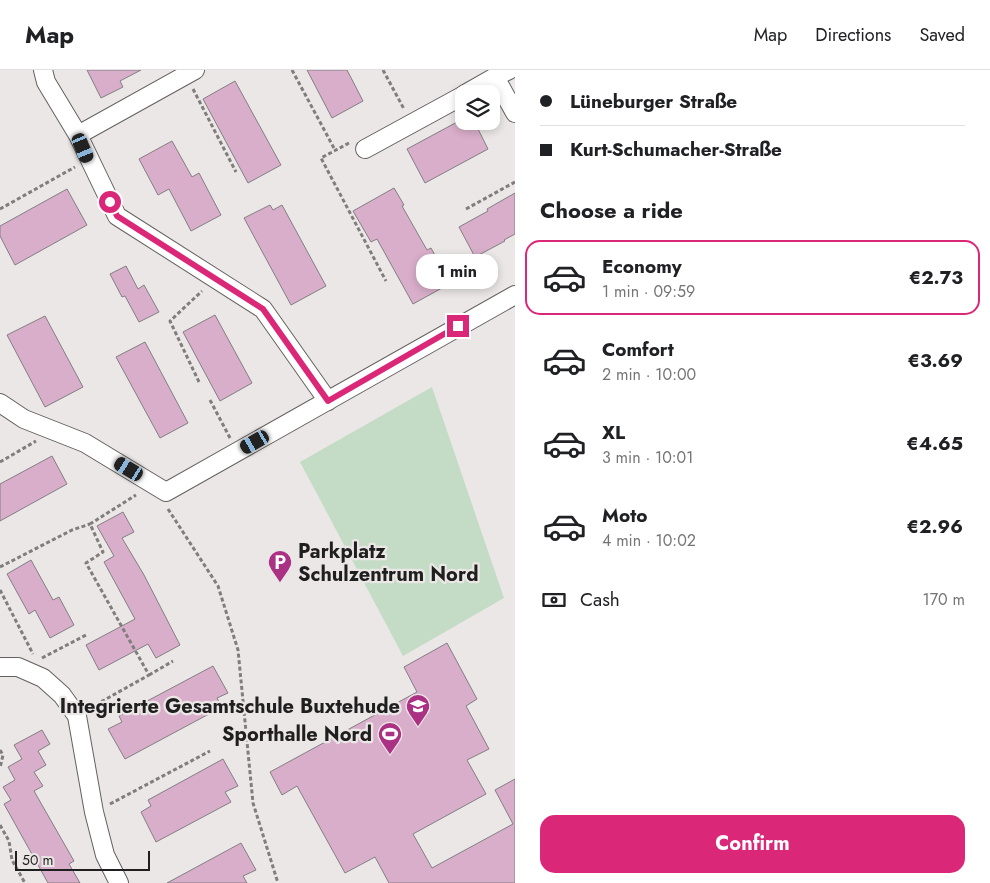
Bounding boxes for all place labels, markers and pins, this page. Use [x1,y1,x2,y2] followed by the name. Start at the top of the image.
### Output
[298,537,478,589] place label: Parkplatz Schulzentrum Nord
[267,549,293,583] parking icon: Parkplatz Schulzentrum Nord
[60,692,400,721] place label: Integrierte Gesamtschule Buxtehude
[405,693,431,727] school or university icon: Integrierte Gesamtschule Buxtehude
[222,720,372,749] place label: Sporthalle Nord
[377,721,403,755] sports icon: Sporthalle Nord

